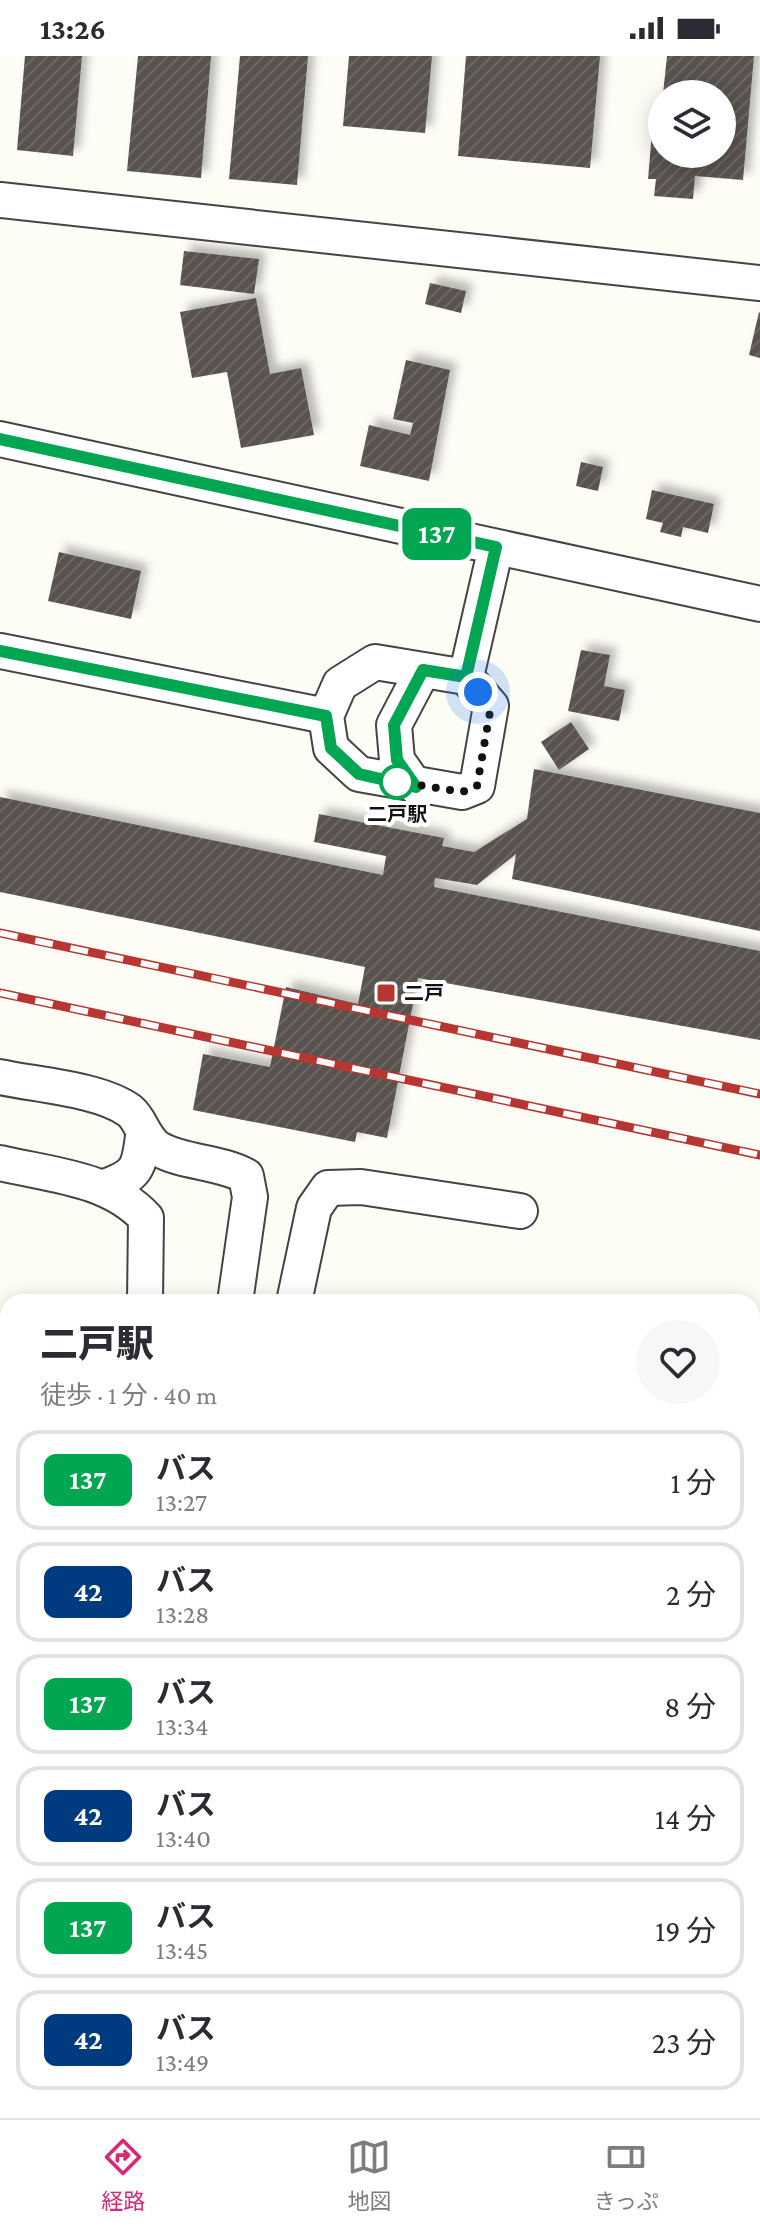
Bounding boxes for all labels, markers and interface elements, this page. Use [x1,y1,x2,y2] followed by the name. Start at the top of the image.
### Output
[40,12,106,45] text: 13:26
[648,80,736,168] map controls
[648,80,736,168] button: layers
[391,508,483,560] line badge: 137
[418,518,456,549] text: 137
[458,672,498,712] your location
[380,765,414,799] marker: 二戸駅
[367,803,427,825] place label: 二戸駅
[375,982,397,1004] marker: 二戸
[404,982,444,1004] place label: 二戸
[636,1320,720,1404] button: heart
[40,1323,154,1365] text: 二戸駅
[40,1381,217,1410] text: 徒歩 · 1 分 · 40 m
[156,1452,216,1485] text: バス
[69,1464,107,1495] text: 137
[670,1466,716,1499] text: 1 分
[156,1488,207,1517] text: 13:27
[156,1564,216,1597] text: バス
[73,1576,103,1607] text: 42
[666,1578,716,1611] text: 2 分
[156,1600,209,1629] text: 13:28
[156,1676,216,1709] text: バス
[69,1688,107,1719] text: 137
[664,1690,716,1723] text: 8 分
[156,1712,209,1741] text: 13:34
[156,1788,216,1821] text: バス
[73,1800,103,1831] text: 42
[655,1802,716,1835] text: 14 分
[156,1824,211,1853] text: 13:40
[156,1900,216,1933] text: バス
[69,1912,107,1943] text: 137
[655,1914,716,1947] text: 19 分
[156,1936,208,1965] text: 13:45
[156,2012,216,2045] text: バス
[73,2024,103,2055] text: 42
[652,2026,716,2059] text: 23 分
[156,2048,209,2077] text: 13:49
[101,2135,145,2215] tab: 経路
[347,2135,391,2215] tab: 地図
[594,2135,659,2215] tab: きっぷ

